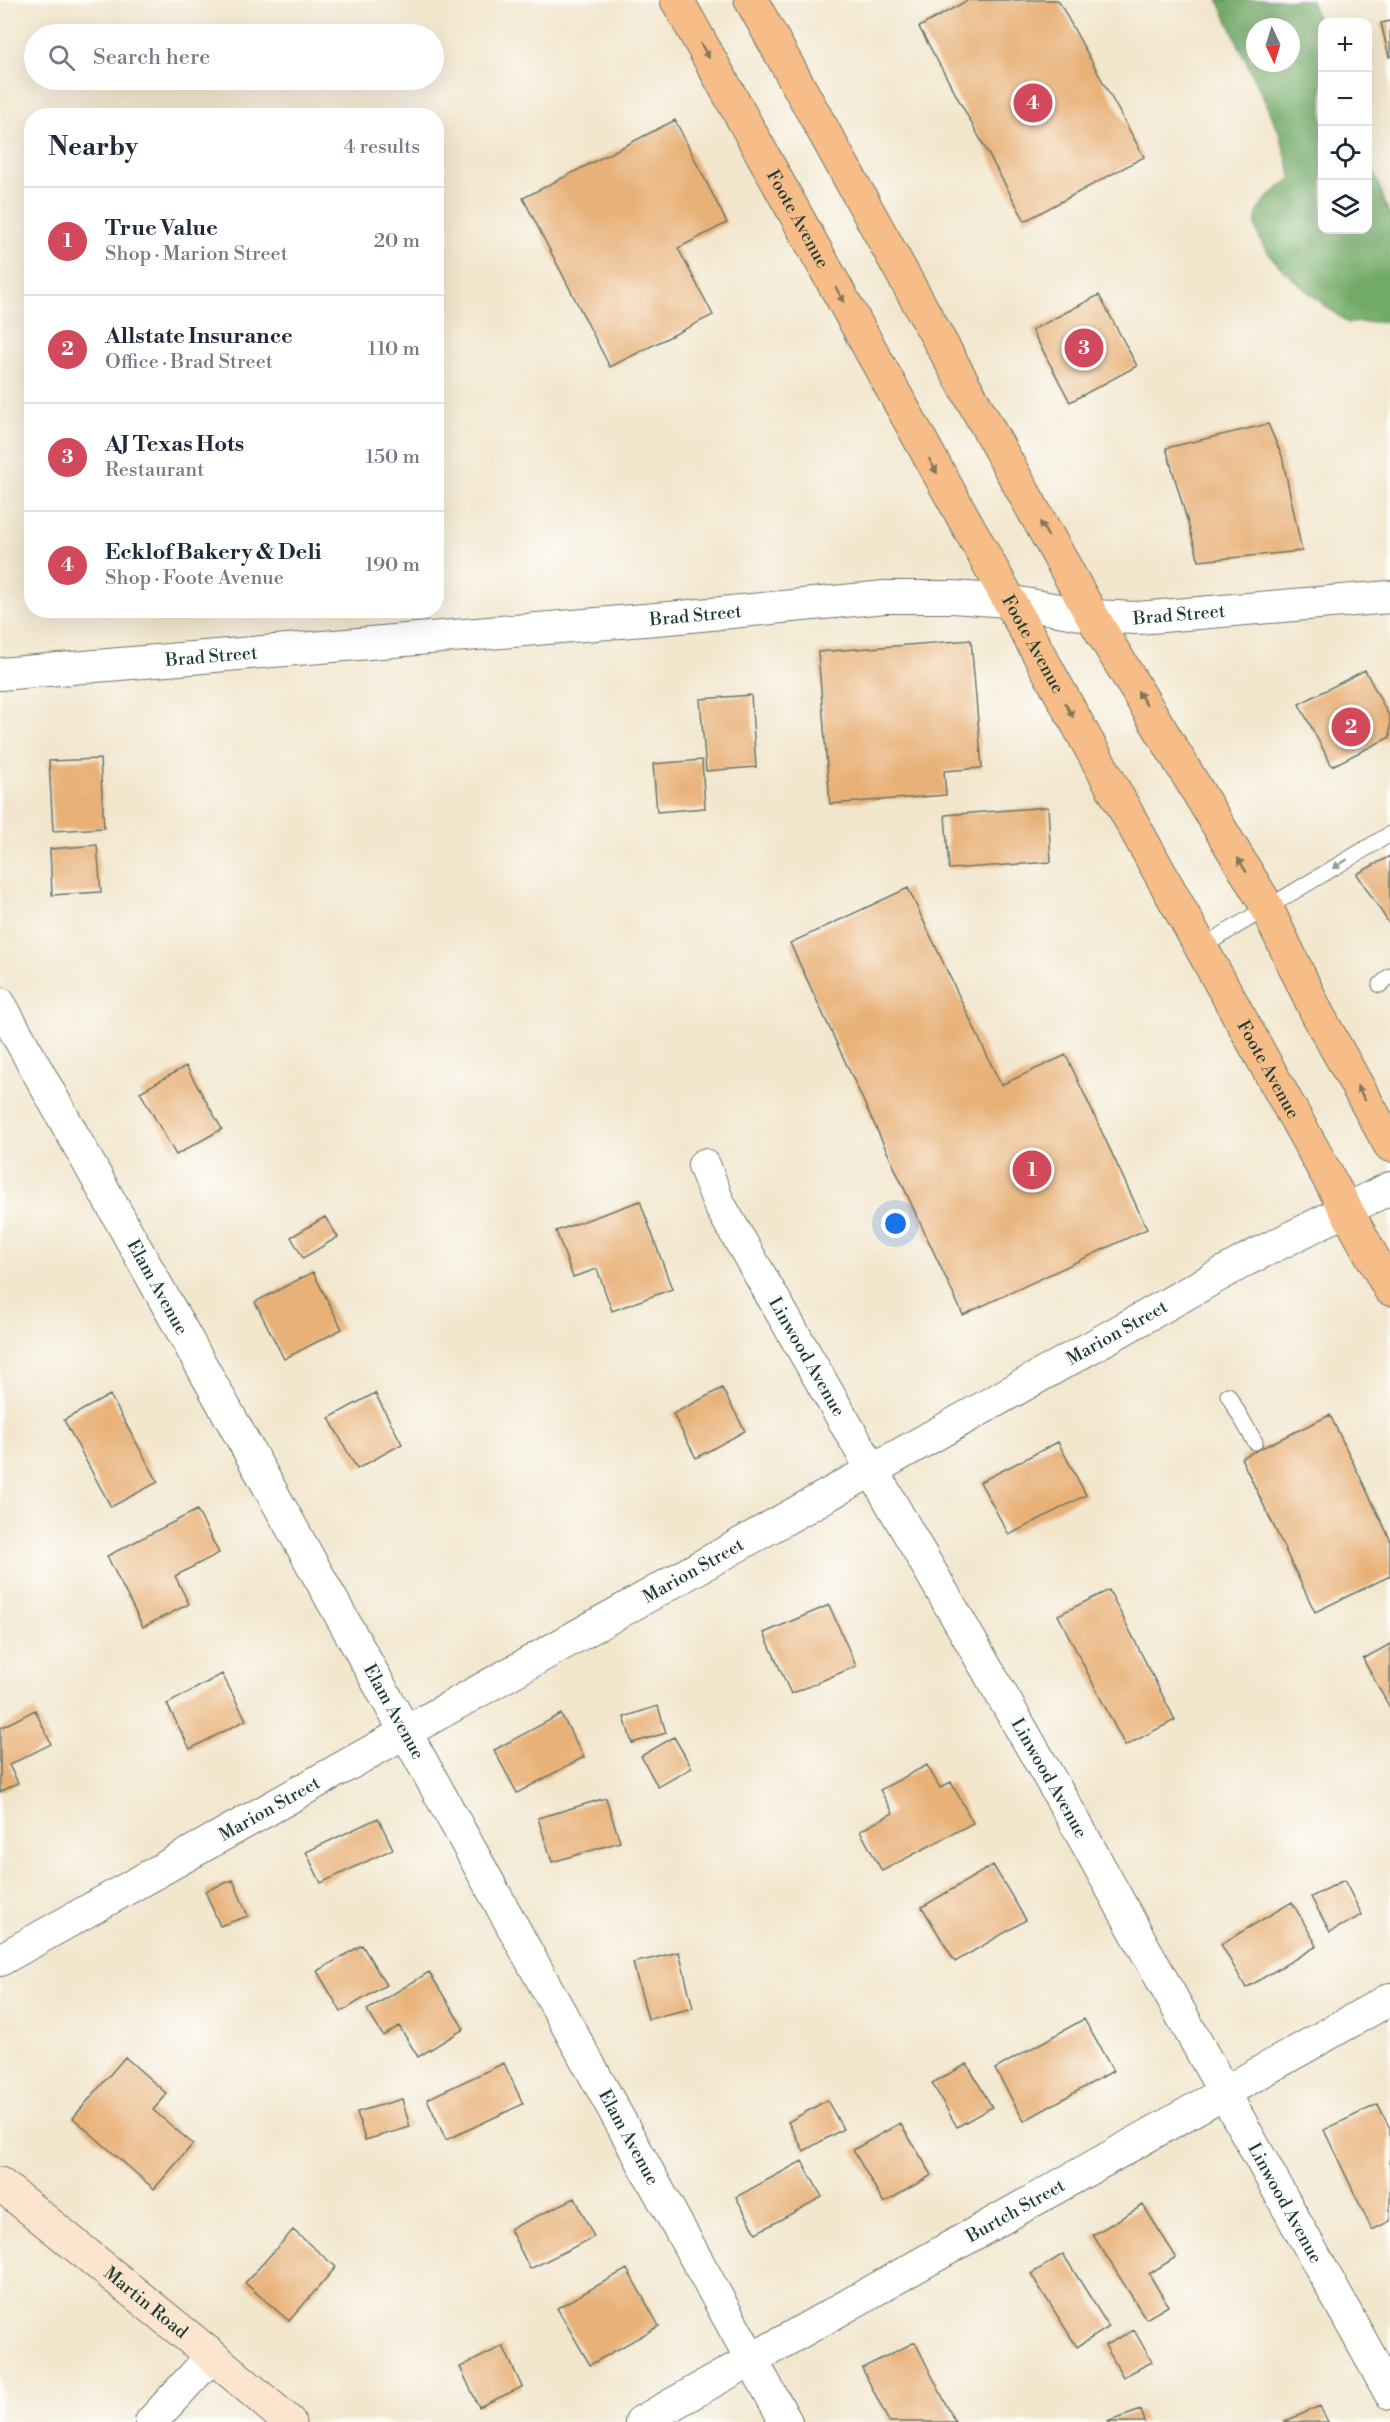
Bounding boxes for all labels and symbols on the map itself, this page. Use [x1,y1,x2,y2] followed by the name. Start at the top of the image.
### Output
[1246,18,1300,72] north arrow
[700,43,710,60] one-way arrow
[1014,80,1052,126] pin: 4
[761,166,834,272] street label: Foote Avenue
[835,287,845,304] one-way arrow
[1064,326,1104,370] pin: 3
[928,458,938,475] one-way arrow
[1039,520,1049,537] one-way arrow
[996,591,1069,698] street label: Foote Avenue
[648,600,743,632] street label: Brad Street
[1131,600,1227,630] street label: Brad Street
[163,641,259,672] street label: Brad Street
[1136,690,1147,706] one-way arrow
[1064,702,1074,719] one-way arrow
[1332,704,1370,750] pin: 2
[1237,857,1248,873] one-way arrow
[1332,858,1348,869] one-way arrow
[1232,1016,1305,1123] street label: Foote Avenue
[1357,1085,1367,1102] one-way arrow
[1012,1148,1052,1192] pin: 1
[881,1209,910,1238] your location
[121,1236,193,1339] street label: Elam Avenue
[763,1293,850,1421] street label: Linwood Avenue
[1062,1295,1172,1371] street label: Marion Street
[639,1533,749,1609] street label: Marion Street
[358,1660,429,1764] street label: Elam Avenue
[1006,1714,1092,1842] street label: Linwood Avenue
[215,1771,325,1847] street label: Marion Street
[593,2086,664,2189] street label: Elam Avenue
[1242,2139,1327,2268] street label: Linwood Avenue
[961,2174,1070,2248] street label: Burtch Street
[99,2262,193,2344] street label: Martin Road

